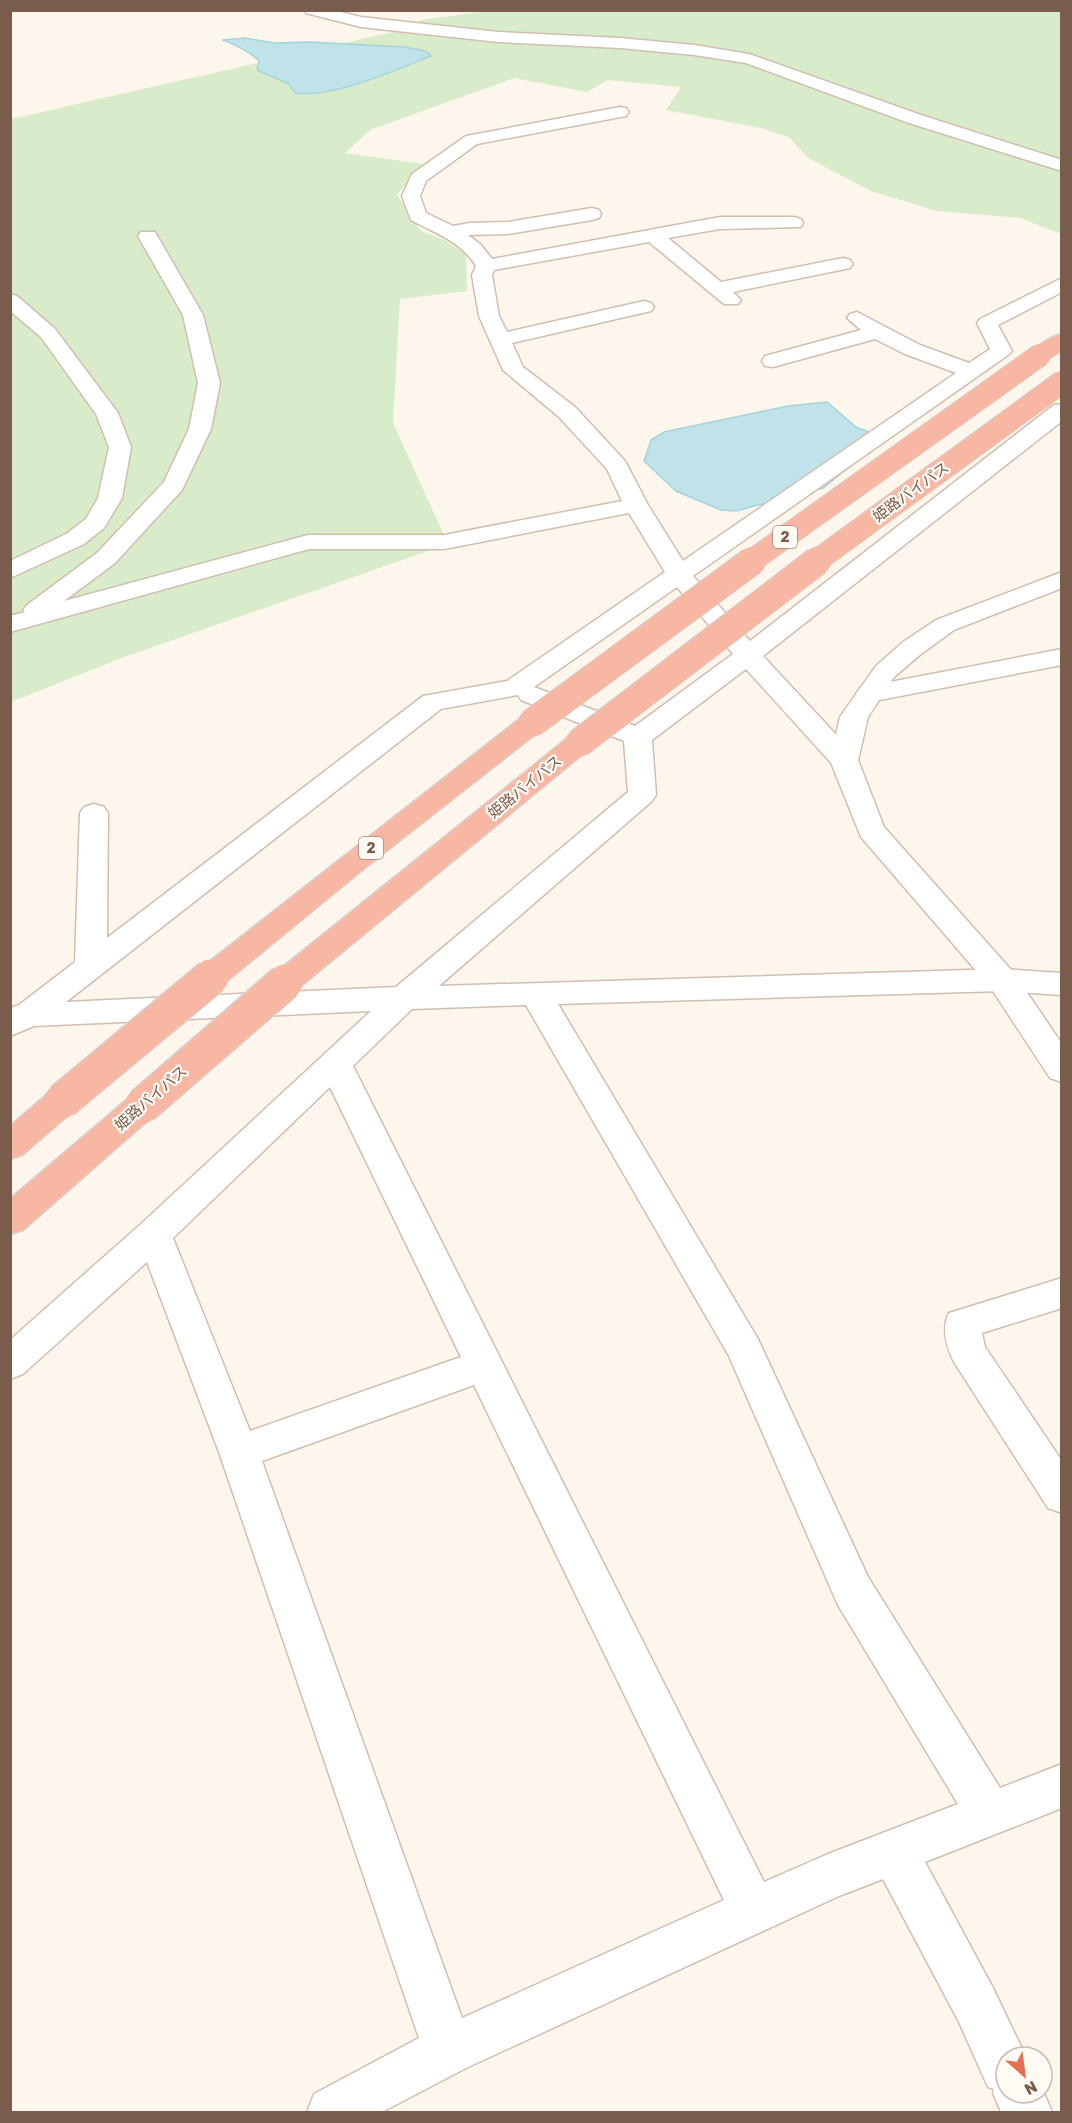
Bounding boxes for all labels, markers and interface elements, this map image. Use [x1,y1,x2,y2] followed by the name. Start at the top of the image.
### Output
[869,458,953,526] street label: 姫路バイパス
[773,526,797,548] road number: 2
[484,752,566,822] street label: 姫路バイパス
[359,837,383,859] road number: 2
[111,1062,191,1134] street label: 姫路バイパス
[994,2045,1054,2105] north arrow
[1021,2077,1040,2099] text: N

